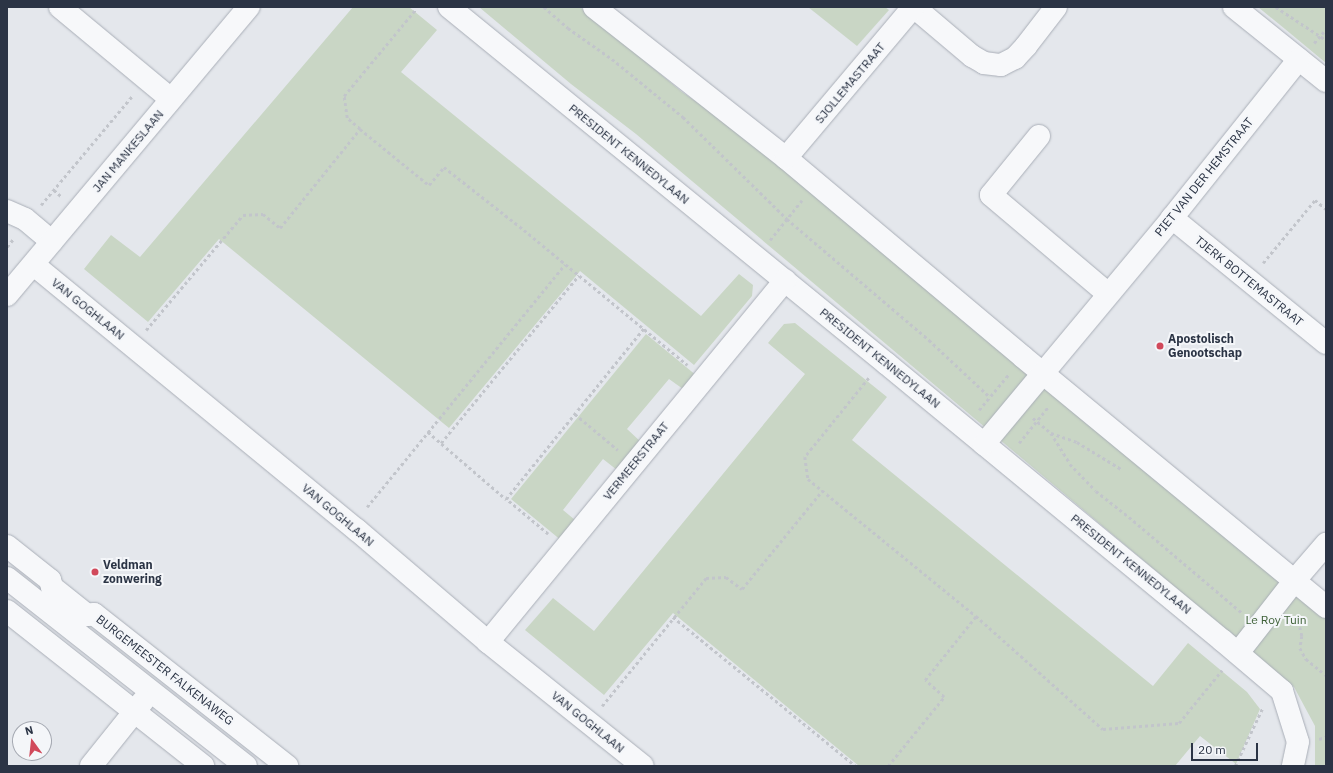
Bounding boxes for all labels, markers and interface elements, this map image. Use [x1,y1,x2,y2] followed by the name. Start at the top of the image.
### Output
[812,40,888,126] street label: SJOLLEMASTRAAT
[566,101,692,207] street label: PRESIDENT KENNEDYLAAN
[89,107,167,195] street label: JAN MANKESLAAN
[1152,115,1256,239] street label: PIET VAN DER HEMSTRAAT
[1192,233,1306,329] street label: TJERK BOTTEMASTRAAT
[49,275,127,343] street label: VAN GOGHLAAN
[817,305,943,411] street label: PRESIDENT KENNEDYLAAN
[1168,332,1242,360] place label: Apostolisch Genootschap
[1155,341,1165,351] marker: Apostolisch Genootschap
[600,419,672,503] street label: VERMEERSTRAAT
[299,481,377,549] street label: VAN GOGHLAAN
[1068,511,1194,617] street label: PRESIDENT KENNEDYLAAN
[103,558,162,586] place label: Veldman zonwering
[90,567,100,577] marker: Veldman zonwering
[93,612,237,728] street label: BURGEMEESTER FALKENAWEG
[1245,613,1307,627] park label: Le Roy Tuin
[549,688,627,756] street label: VAN GOGHLAAN
[12,721,52,761] north arrow
[23,723,35,738] text: N
[1193,735,1260,761] scale bar
[1198,742,1226,757] text: 20 m

